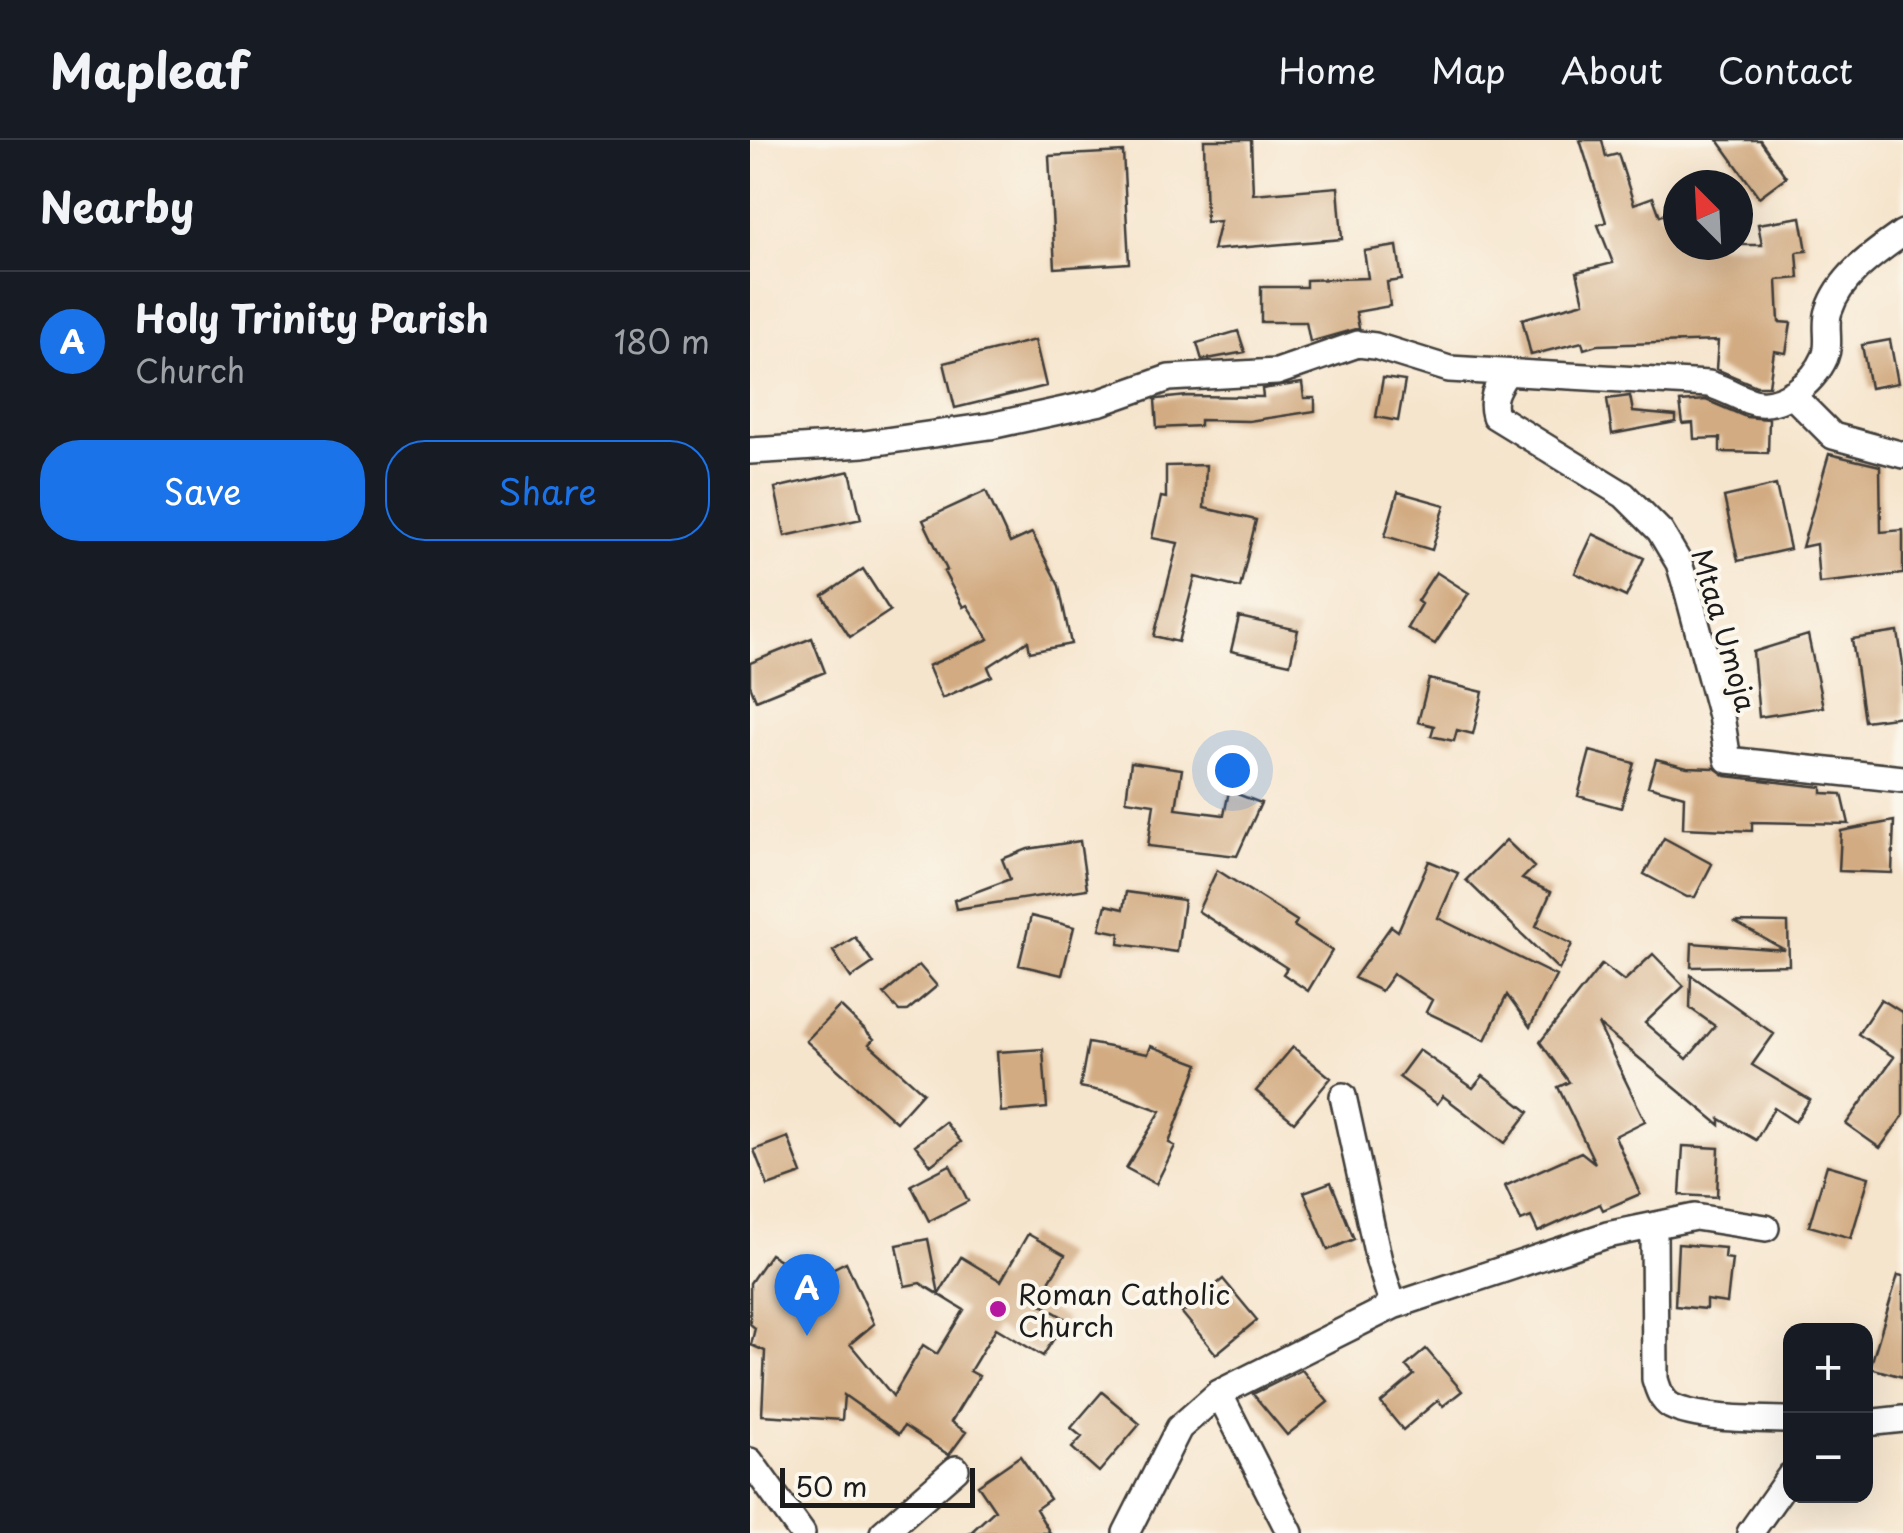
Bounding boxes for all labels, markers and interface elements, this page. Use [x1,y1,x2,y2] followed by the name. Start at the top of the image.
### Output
[50,33,248,105] text: Mapleaf
[1279,43,1376,96] text: Home
[1431,43,1506,96] text: Map
[1561,43,1663,96] text: About
[1718,43,1853,96] text: Contact
[1663,170,1753,260] north arrow
[40,174,194,237] text: Nearby
[135,289,489,346] text: Holy Trinity Parish
[60,317,85,365] text: A
[614,317,710,365] text: 180 m
[135,346,245,394] text: Church
[40,440,365,541] button: Save
[385,440,710,541] button: Share
[1681,543,1769,717] street label: Mtaa Umoja
[1207,745,1258,796] your location
[774,1254,840,1336] pin: A
[1018,1272,1230,1347] place label: Roman Catholic Church
[987,1298,1009,1320] marker: Roman Catholic Church
[1783,1323,1873,1503] map controls
[1783,1323,1873,1413] button: +
[1783,1413,1873,1503] button: −
[780,1463,975,1508] scale bar
[795,1464,868,1507] text: 50 m

